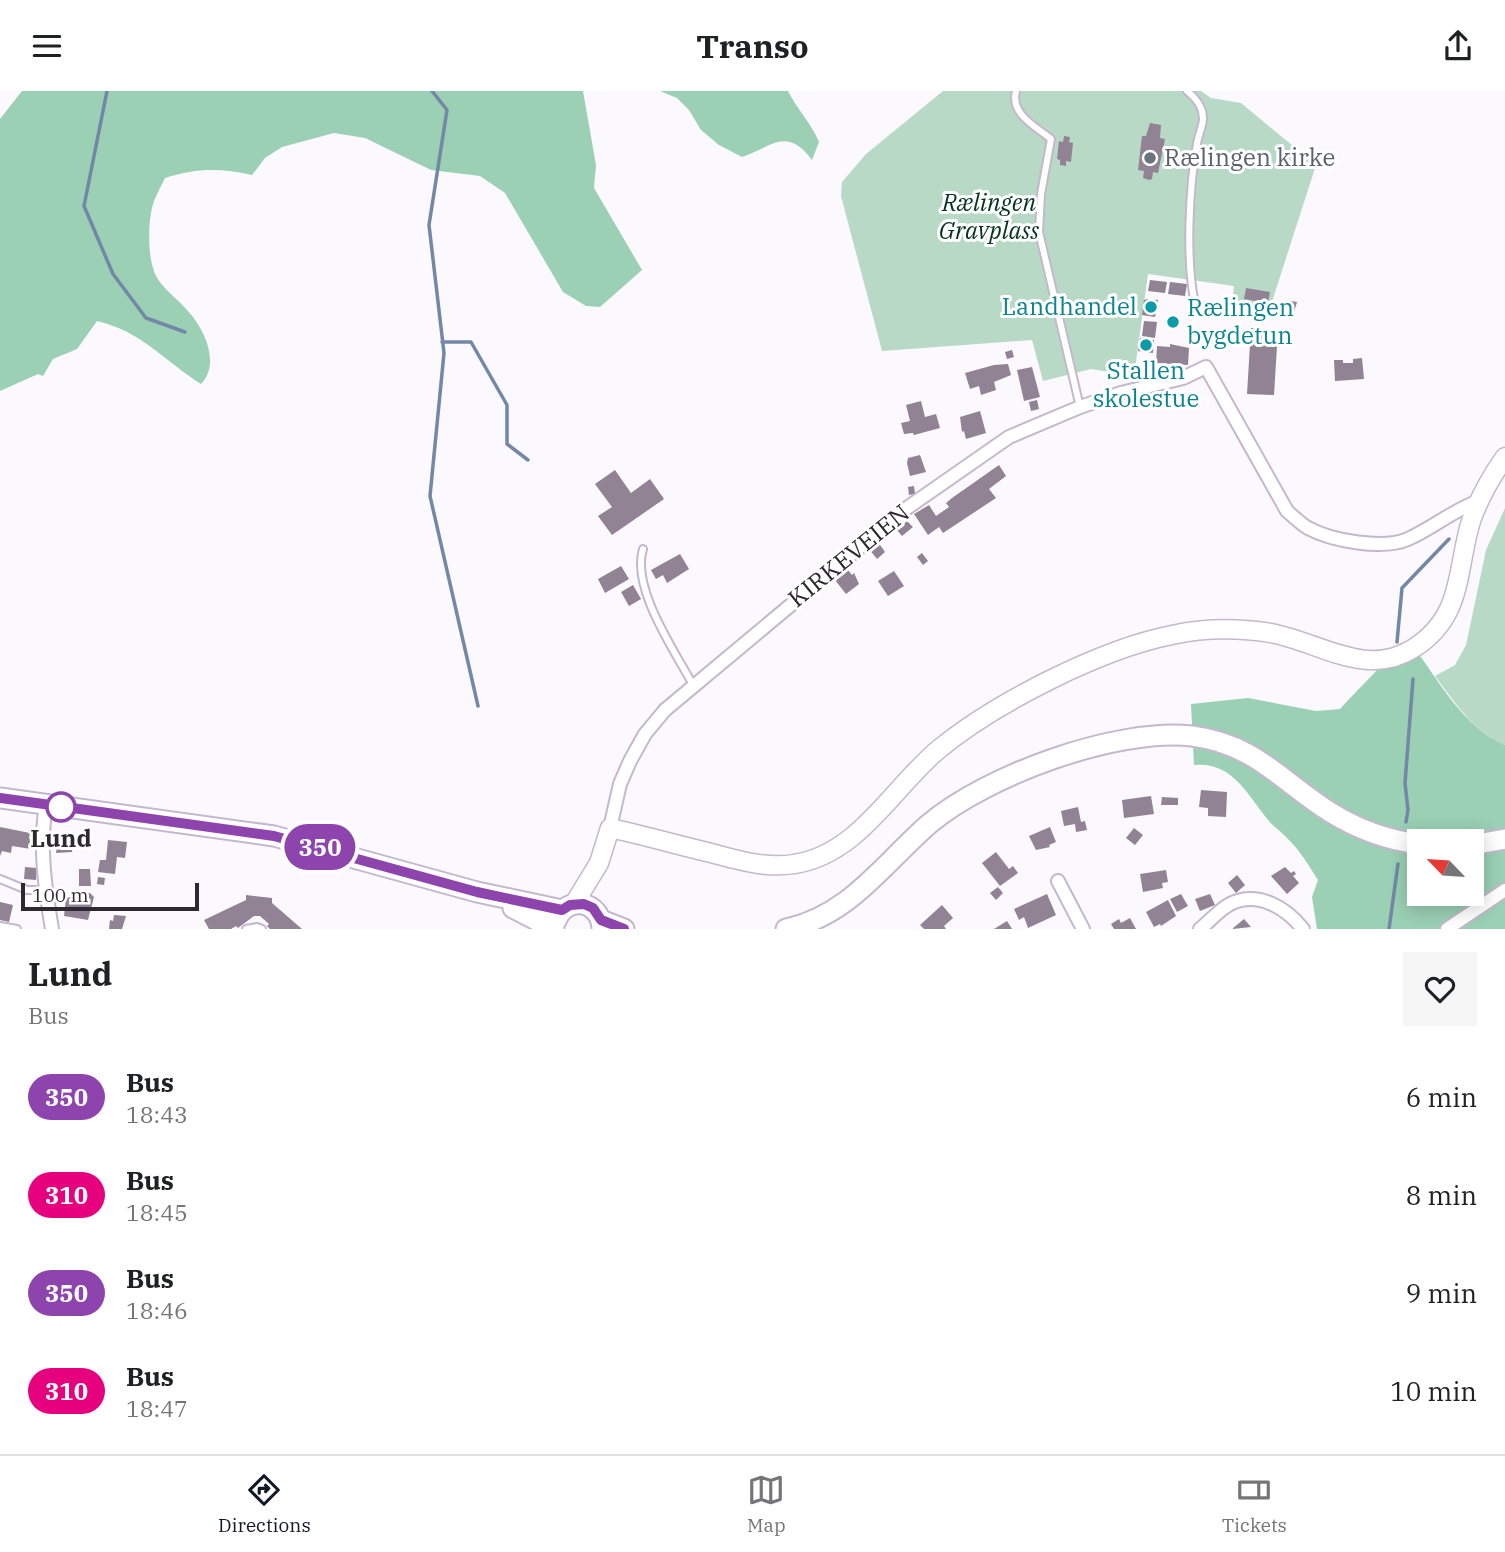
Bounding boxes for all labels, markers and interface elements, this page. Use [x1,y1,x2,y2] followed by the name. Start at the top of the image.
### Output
[696,25,809,67] text: Transo
[28,27,66,65] icon: menu
[1439,27,1477,65] icon: share
[1164,141,1335,173] place label: Rælingen kirke
[1142,150,1158,166] marker: Rælingen kirke
[939,186,1039,246] park label: Rælingen Gravplass
[1002,290,1137,322] place label: Landhandel
[1187,291,1294,351] place label: Rælingen bygdetun
[1143,299,1159,315] marker: Landhandel
[1165,314,1181,330] marker: Rælingen bygdetun
[1138,337,1154,353] marker: Stallen skolestue
[1093,354,1199,414] place label: Stallen skolestue
[781,496,916,614] street label: KIRKEVEIEN
[46,792,76,822] marker: Lund
[30,822,92,854] place label: Lund
[280,824,360,870] line badge: 350
[1407,829,1484,907] north arrow
[1407,829,1484,906] map controls
[298,831,342,863] text: 350
[21,880,200,912] scale bar
[32,883,89,907] text: 100 m
[28,952,112,995] text: Lund
[1403,952,1477,1026] button: heart
[28,1000,69,1030] text: Bus
[126,1065,174,1099] text: Bus
[1406,1080,1477,1114] text: 6 min
[45,1081,88,1113] text: 350
[126,1099,188,1129] text: 18:43
[126,1163,174,1197] text: Bus
[1406,1178,1477,1212] text: 8 min
[45,1179,88,1211] text: 310
[126,1197,188,1227] text: 18:45
[126,1261,174,1295] text: Bus
[1406,1276,1477,1310] text: 9 min
[45,1277,88,1309] text: 350
[126,1295,188,1325] text: 18:46
[126,1359,174,1393] text: Bus
[1390,1374,1477,1408] text: 10 min
[45,1375,88,1407] text: 310
[126,1393,188,1423] text: 18:47
[218,1471,311,1537] tab: Directions
[747,1471,786,1537] tab: Map
[1222,1471,1287,1537] tab: Tickets

